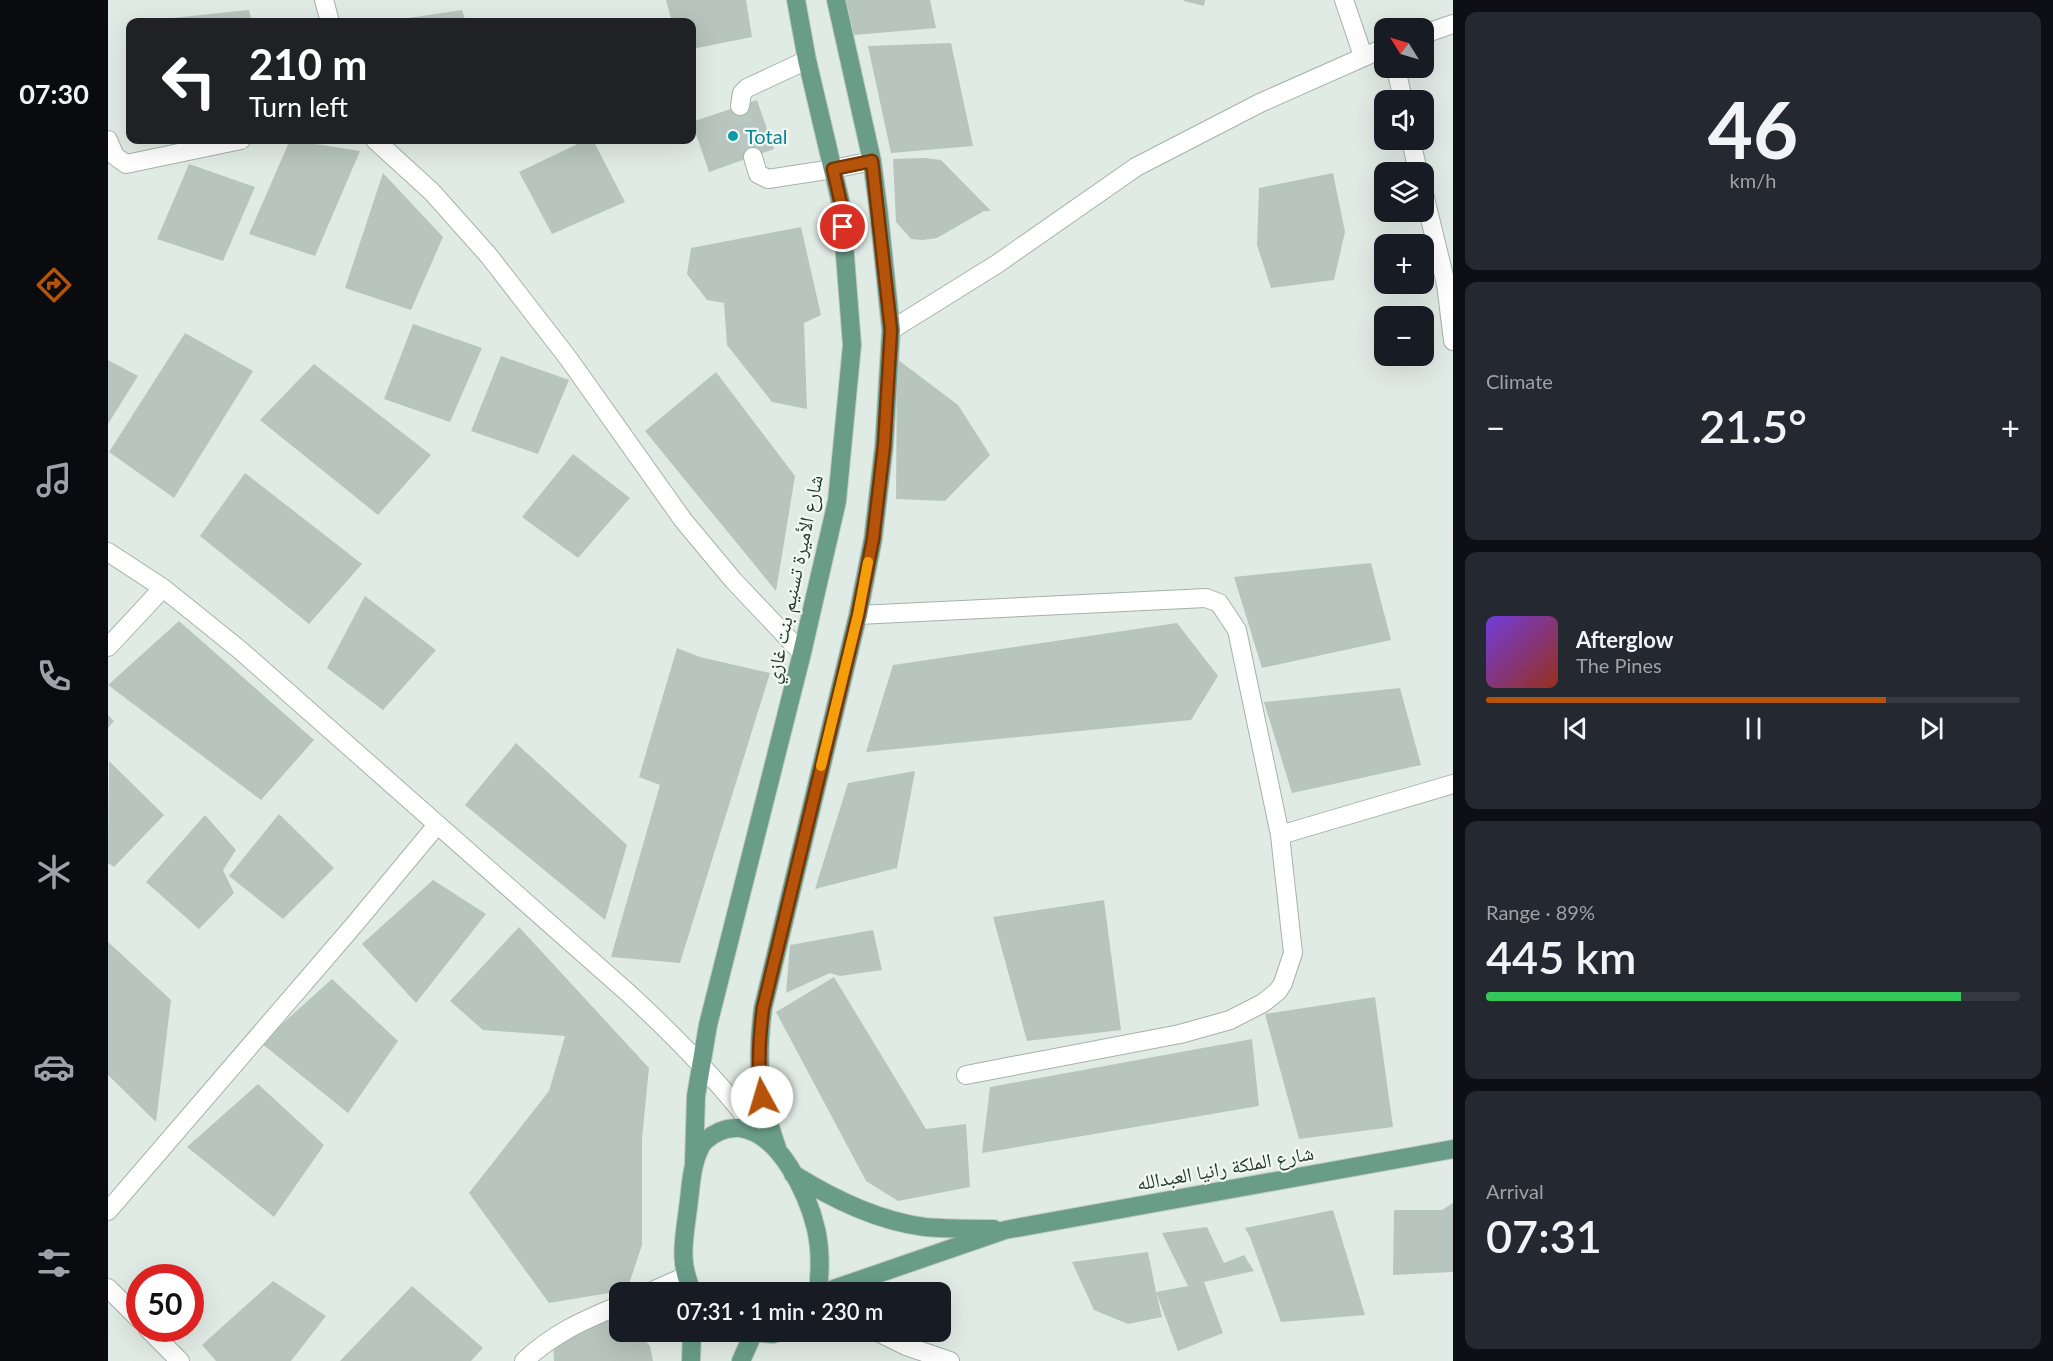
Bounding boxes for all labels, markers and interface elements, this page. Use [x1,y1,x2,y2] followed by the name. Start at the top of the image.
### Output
[1374,18,1434,78] north arrow
[1374,18,1434,366] map controls
[249,39,367,89] text: 210 m
[150,42,228,120] icon: left
[19,77,89,110] text: 07:30
[1708,82,1798,176] text: 46
[249,90,348,123] text: Turn left
[1374,90,1434,150] button: sound
[745,124,787,148] place label: Total
[726,129,740,143] marker: Total
[1374,162,1434,222] button: layers
[1730,168,1776,192] text: km/h
[817,201,868,252] pin
[826,210,859,243] icon: arrive
[1374,234,1434,294] button: +
[33,264,75,306] icon: directions
[1374,306,1434,366] button: −
[1486,369,1553,393] text: Climate
[1699,399,1807,453] text: 21.5°
[1486,407,1505,447] text: −
[2001,407,2020,447] text: +
[33,459,75,501] icon: music
[759,472,832,687] street label: شارع الأميرة تسنيم بنت غازي
[1576,626,1673,653] text: Afterglow
[1576,653,1662,677] text: The Pines
[33,655,75,697] icon: phone
[1559,712,1592,745] icon: previous
[1737,712,1770,745] icon: pause
[1915,712,1948,745] icon: next
[33,851,75,893] icon: climate
[1486,900,1595,924] text: Range · 89%
[1486,930,1636,984] text: 445 km
[33,1046,75,1088] icon: car
[730,1065,794,1129] position arrow
[1135,1140,1316,1196] street label: شارع الملكة رانيا العبدالله
[1486,1179,1544,1203] text: Arrival
[1486,1209,1602,1263] text: 07:31
[33,1242,75,1284] icon: filters
[126,1264,204,1342] speed limit sign: 50
[677,1298,883,1325] text: 07:31 · 1 min · 230 m

